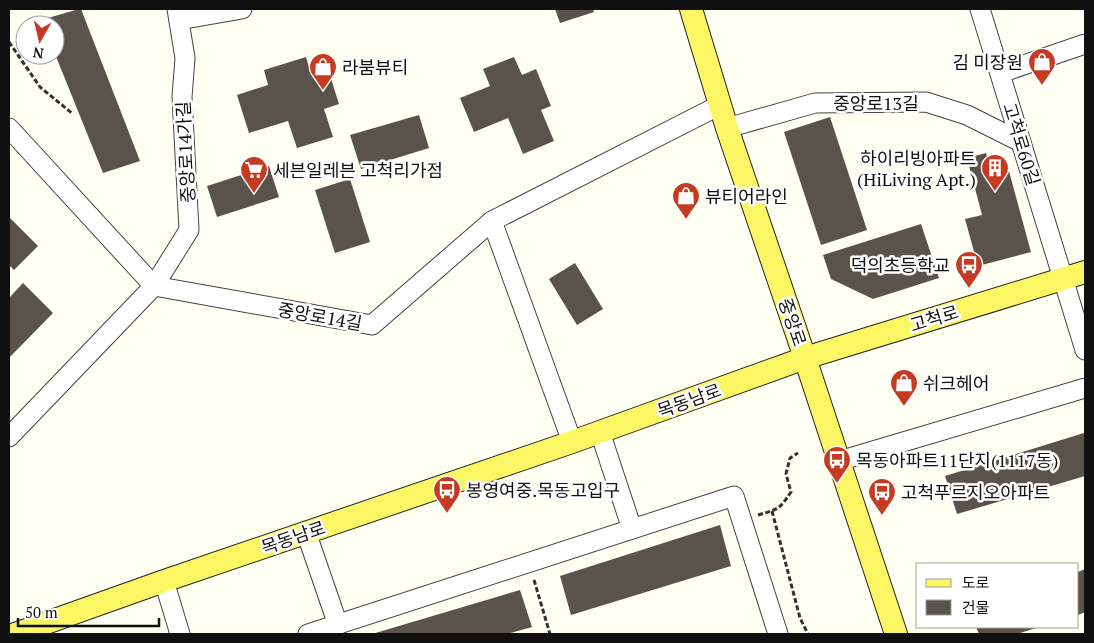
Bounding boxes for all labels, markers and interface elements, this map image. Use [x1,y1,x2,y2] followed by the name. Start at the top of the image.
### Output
[15,15,65,65] north arrow
[31,43,45,64] text: N
[1027,47,1057,86] shop icon: 김 미장원
[952,50,1023,74] place label: 김 미장원
[308,52,338,91] shop icon: 라붐뷰티
[342,55,408,79] place label: 라붐뷰티
[833,91,919,115] street label: 중앙로13길
[170,100,200,204] street label: 중앙로14가길
[998,100,1046,188] street label: 고척로60길
[857,146,976,191] place label: 하이리빙아파트 (HiLiving Apt.)
[980,153,1010,192] building icon: 하이리빙아파트 (HiLiving Apt.)
[239,155,269,194] supermarket icon: 세븐일레븐 고척리가점
[273,158,443,182] place label: 세븐일레븐 고척리가점
[671,181,701,220] shop icon: 뷰티어라인
[705,184,788,208] place label: 뷰티어라인
[954,250,984,289] bus stop icon: 덕의초등학교
[851,253,950,277] place label: 덕의초등학교
[774,295,812,349] street label: 중앙로
[276,297,364,335] street label: 중앙로14길
[907,299,961,337] street label: 고척로
[889,368,919,407] shop icon: 쉬크헤어
[923,371,989,395] place label: 쉬크헤어
[654,377,724,423] street label: 목동남로
[822,445,852,484] bus stop icon: 목동아파트11단지(1117동)
[856,448,1058,472] place label: 목동아파트11단지(1117동)
[432,475,462,514] bus stop icon: 봉영여중.목동고입구
[867,477,897,516] bus stop icon: 고척푸르지오아파트
[466,478,620,502] place label: 봉영여중.목동고입구
[901,480,1050,504] place label: 고척푸르지오아파트
[258,515,328,559] street label: 목동남로
[916,563,1079,628] legend
[962,572,990,592] text: 도로
[18,596,159,628] scale bar
[962,597,990,617] text: 건물
[25,602,58,622] text: 50 m

